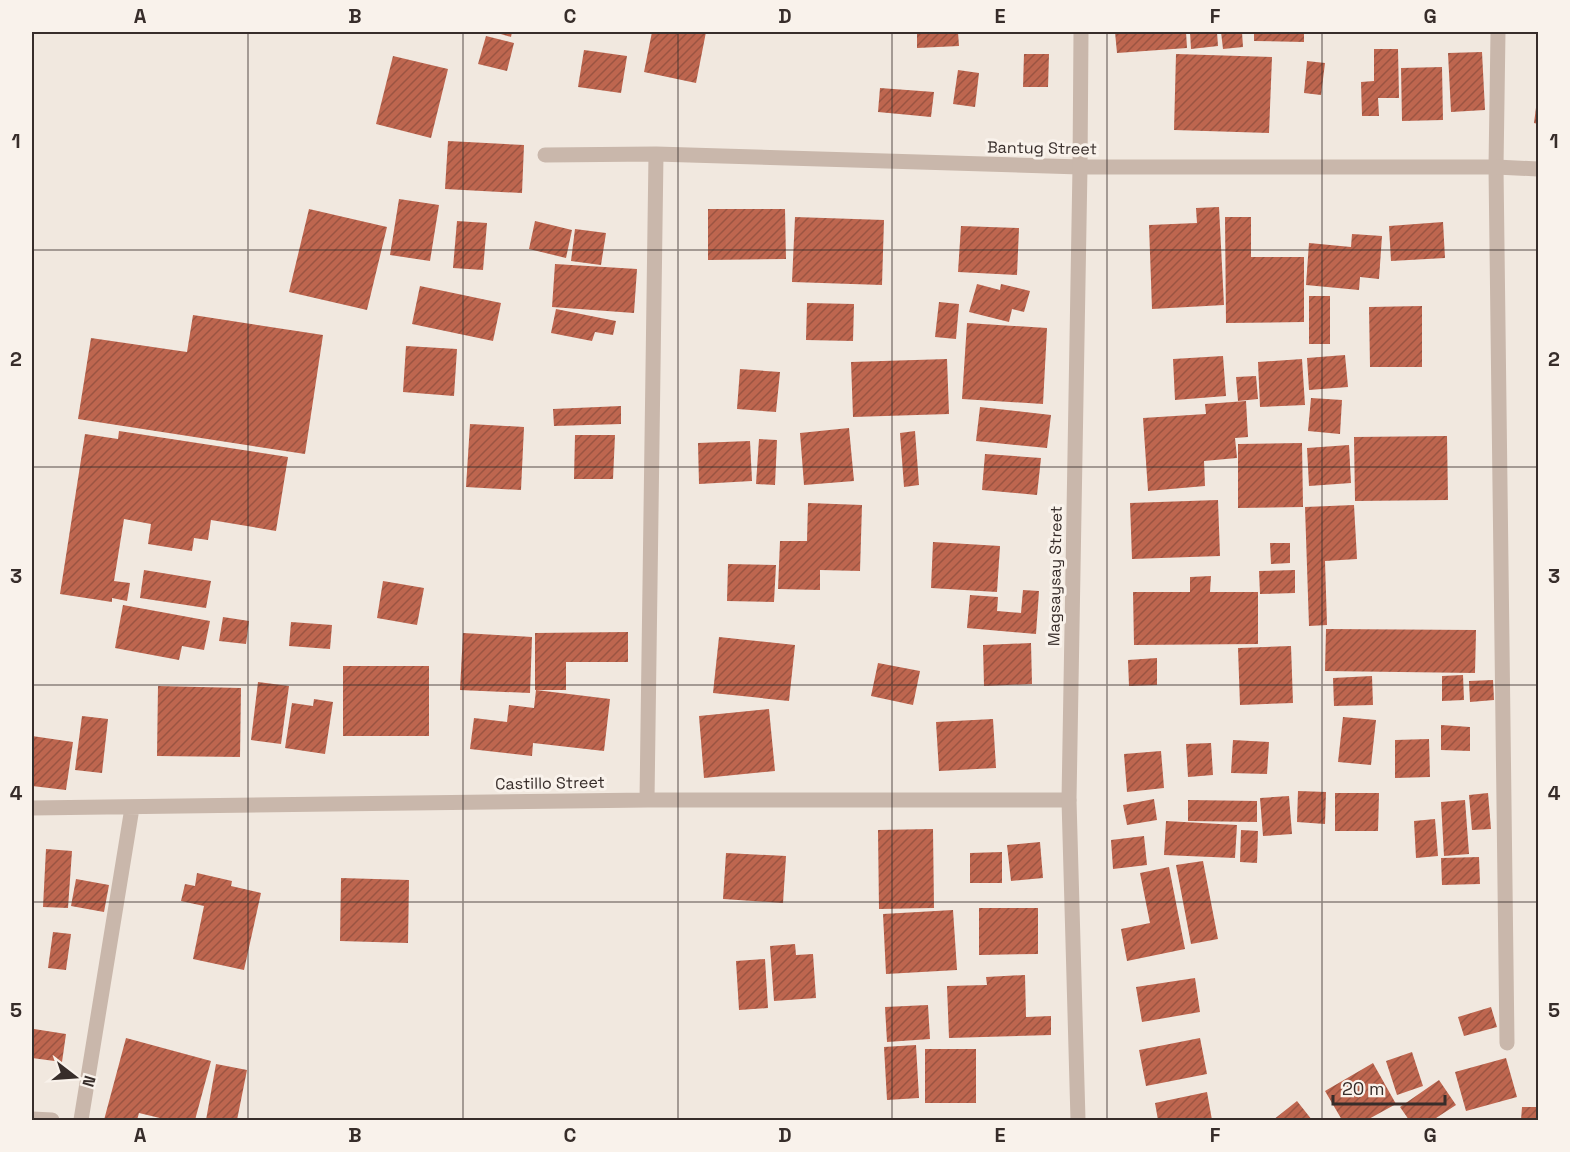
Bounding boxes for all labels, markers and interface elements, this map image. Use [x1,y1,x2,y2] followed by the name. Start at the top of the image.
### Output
[134,3,147,29] text: A
[348,3,362,29] text: B
[564,3,577,29] text: C
[778,3,792,29] text: D
[994,3,1006,29] text: E
[1210,3,1221,29] text: F
[1423,3,1437,29] text: G
[11,128,21,154] text: 1
[1549,128,1559,154] text: 1
[987,137,1097,159] street label: Bantug Street
[10,346,22,372] text: 2
[1548,346,1560,372] text: 2
[1043,506,1067,646] street label: Magsaysay Street
[10,563,22,589] text: 3
[1548,563,1560,589] text: 3
[495,772,605,794] street label: Castillo Street
[10,780,23,806] text: 4
[1548,780,1561,806] text: 4
[10,997,22,1023] text: 5
[1548,997,1560,1023] text: 5
[45,1047,105,1107] north arrow
[1333,1068,1446,1106] scale bar
[77,1073,100,1089] text: N
[1342,1077,1385,1100] text: 20 m
[134,1122,147,1148] text: A
[348,1122,362,1148] text: B
[564,1122,577,1148] text: C
[778,1122,792,1148] text: D
[994,1122,1006,1148] text: E
[1210,1122,1221,1148] text: F
[1423,1122,1437,1148] text: G

